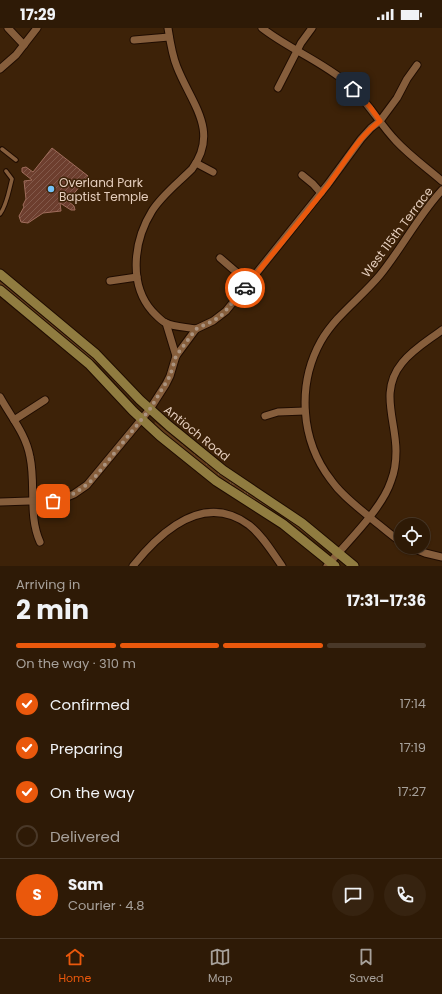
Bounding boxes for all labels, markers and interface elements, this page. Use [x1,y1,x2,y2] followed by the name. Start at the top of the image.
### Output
[20,4,56,25] text: 17:29
[336,72,370,106] pin
[342,78,364,100] icon: home
[59,174,149,205] place label: Overland Park Baptist Temple
[357,183,437,281] street label: West 115th Terrace
[46,184,56,194] marker: Overland Park Baptist Temple
[225,268,265,308] courier
[234,277,256,299] icon: car
[161,401,233,465] street label: Antioch Road
[36,484,70,518] pin
[42,490,64,512] icon: bag
[394,518,430,554] map controls
[394,518,430,554] button: locate
[16,575,80,594] text: Arriving in
[346,590,426,611] text: 17:31–17:36
[16,592,89,628] text: 2 min
[16,654,136,673] text: On the way · 310 m
[16,693,38,715] icon: check
[50,694,130,715] text: Confirmed
[400,694,426,713] text: 17:14
[16,737,38,759] icon: check
[50,738,123,759] text: Preparing
[400,738,426,757] text: 17:19
[16,781,38,803] icon: check
[50,782,135,803] text: On the way
[397,782,426,801] text: 17:27
[50,826,120,847] text: Delivered
[68,874,103,895] text: Sam
[332,874,374,916] button: chat
[384,874,426,916] button: phone
[32,884,42,905] text: S
[68,896,144,915] text: Courier · 4.8
[58,946,91,987] tab: Home
[208,946,232,987] tab: Map
[349,946,384,987] tab: Saved

